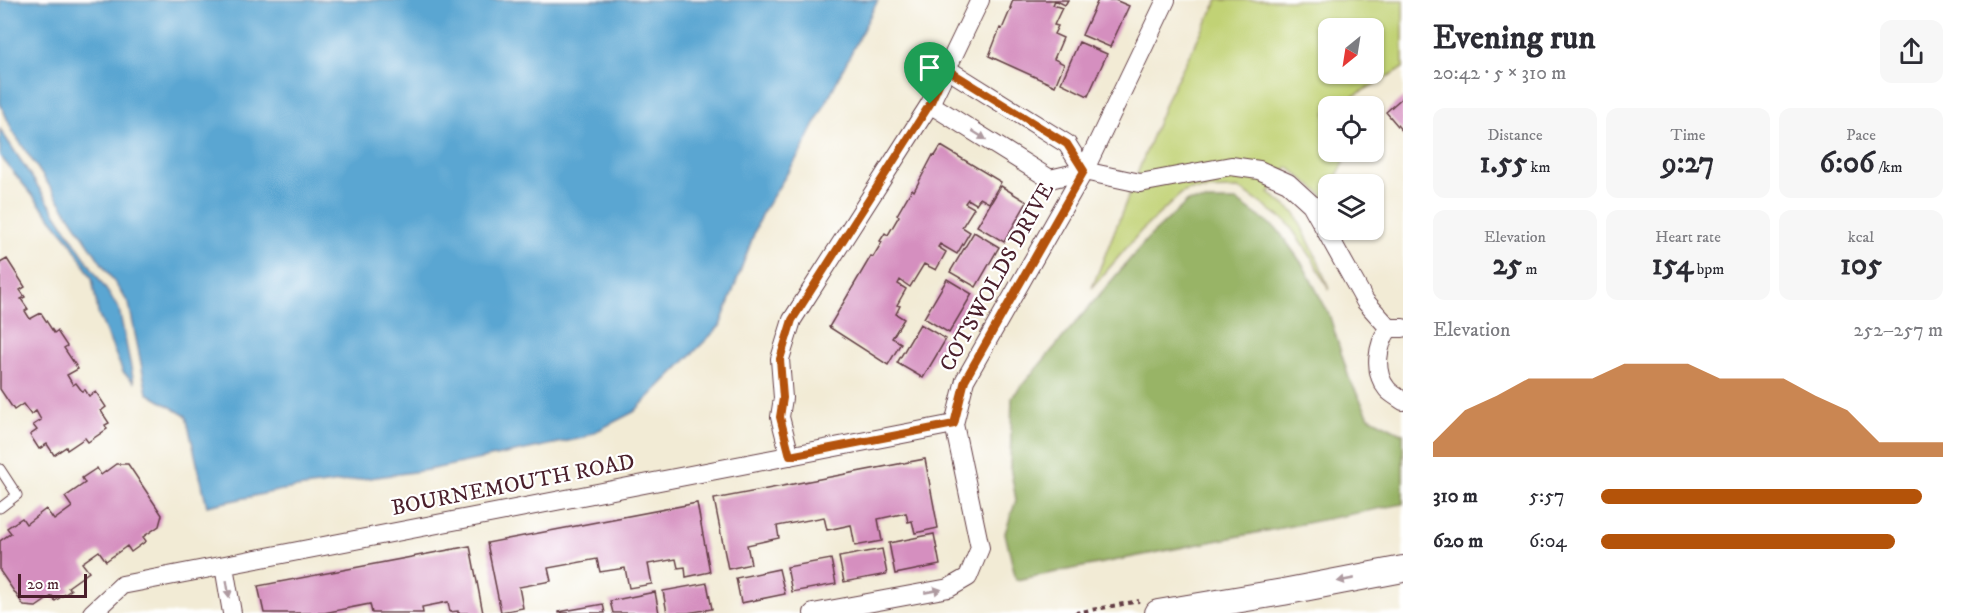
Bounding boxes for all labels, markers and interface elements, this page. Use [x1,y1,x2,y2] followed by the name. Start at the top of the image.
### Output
[1318,18,1384,84] north arrow
[1318,18,1384,240] map controls
[1433,18,1595,59] text: Evening run
[1880,20,1943,83] button: share
[904,42,955,104] pin
[913,51,946,84] icon: arrive
[1433,61,1566,86] text: 20:42 · 5 × 310 m
[1318,96,1384,162] button: locate
[1487,125,1543,145] text: Distance
[1671,125,1705,145] text: Time
[1846,125,1876,145] text: Pace
[971,129,987,140] one-way arrow
[1480,145,1527,182] text: 1.55
[1662,145,1714,182] text: 9:27
[1820,145,1875,182] text: 6:06
[1527,157,1550,177] text: km
[1875,157,1902,177] text: /km
[1318,174,1384,240] button: layers
[934,178,1060,376] street label: COTSWOLDS DRIVE
[1484,227,1546,247] text: Elevation
[1655,227,1721,247] text: Heart rate
[1848,227,1874,247] text: kcal
[1493,247,1522,284] text: 25
[1652,247,1693,284] text: 154
[1840,247,1882,284] text: 105
[1522,259,1537,279] text: m
[1693,259,1724,279] text: bpm
[1433,318,1510,343] text: Elevation
[1853,318,1943,343] text: 252–257 m
[389,448,637,522] street label: BOURNEMOUTH ROAD
[1433,484,1478,509] text: 310 m
[1529,484,1565,509] text: 5:57
[1433,529,1483,554] text: 620 m
[1529,529,1567,554] text: 6:04
[18,571,87,598] scale bar
[27,574,59,594] text: 20 m
[1336,576,1355,585] one-way arrow
[224,580,233,599] one-way arrow
[923,586,942,595] one-way arrow

